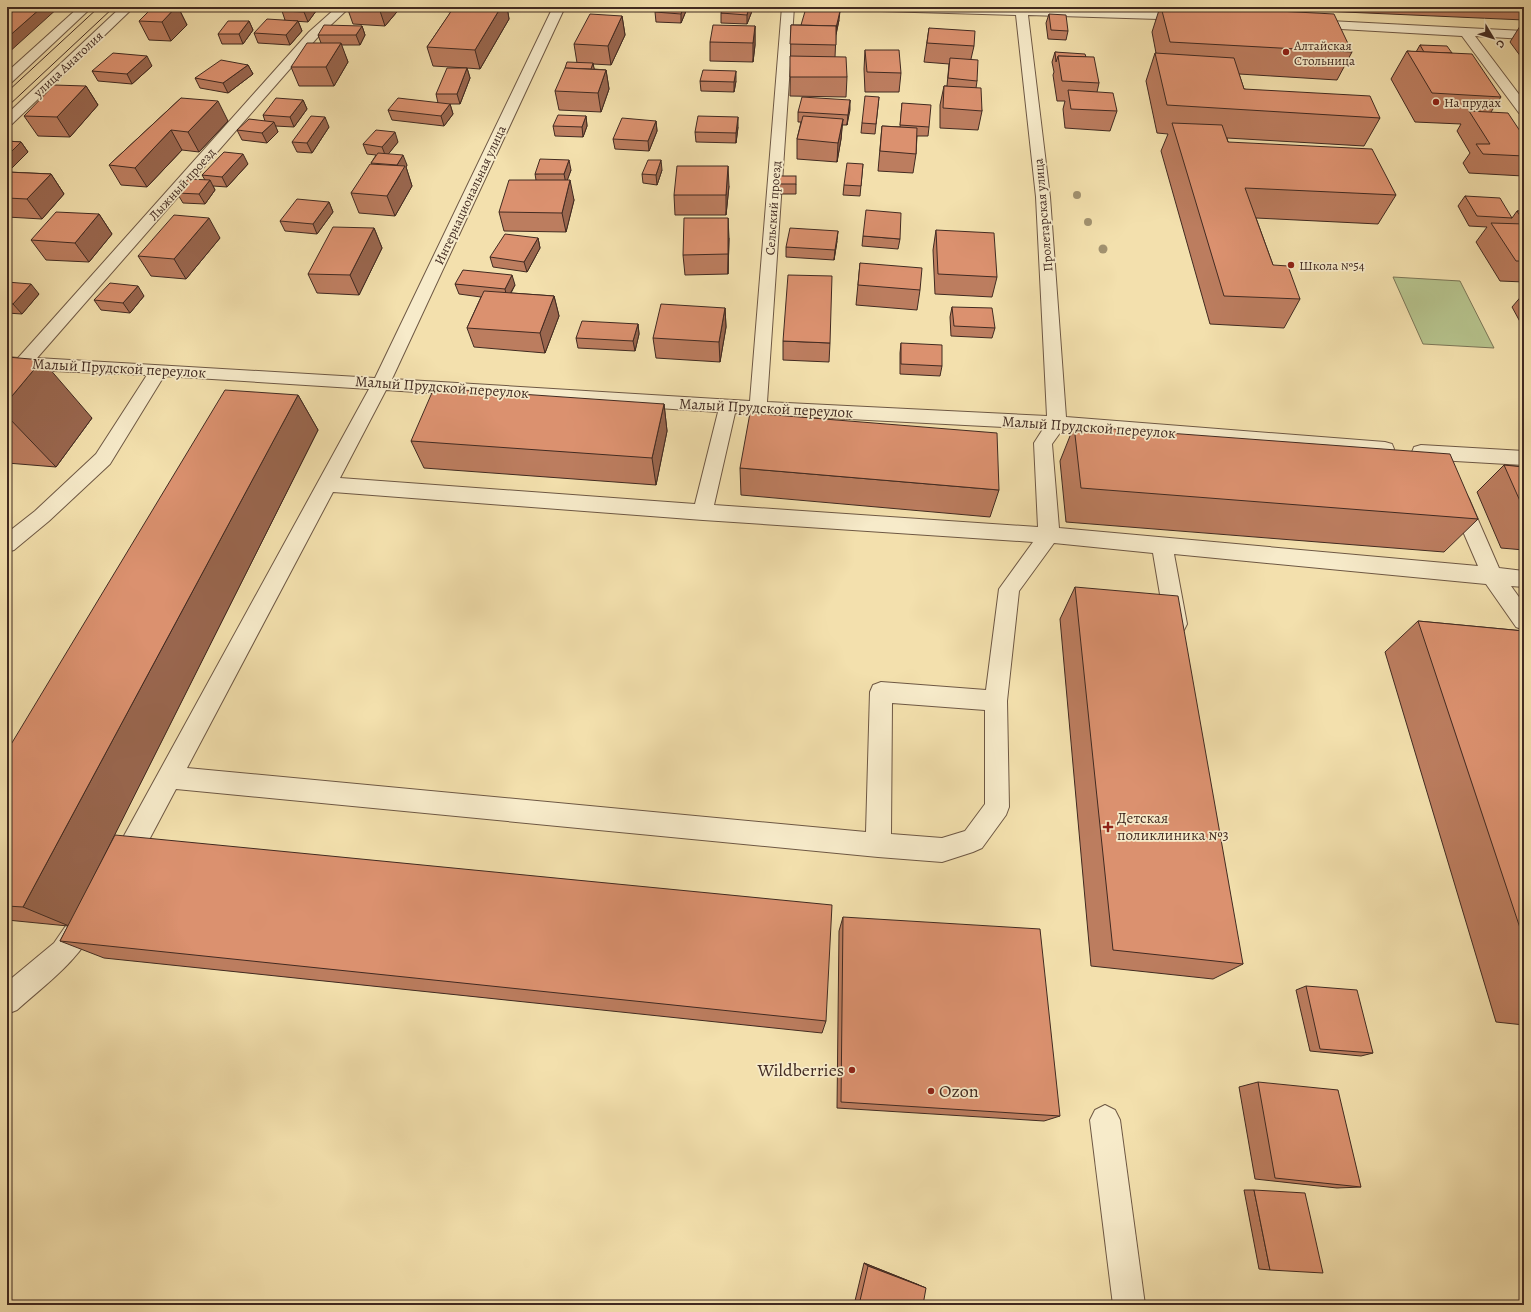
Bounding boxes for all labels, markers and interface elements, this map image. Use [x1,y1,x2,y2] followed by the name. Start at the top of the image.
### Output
[1473,18,1513,58] north arrow
[29,27,106,101] street label: улица Анатолия
[1293,37,1355,69] place label: Алтайская Стольница
[1492,37,1508,51] text: С
[1281,47,1291,57] marker: Алтайская Стольница
[1444,94,1501,111] place label: На прудах
[1431,97,1441,107] marker: На прудах
[430,123,510,267] street label: Интернациональная улица
[145,144,219,224] street label: Лыжный проезд
[1030,158,1056,272] street label: Пролетарская улица
[761,160,785,256] street label: Сельский проезд
[1299,257,1365,274] place label: Школа №54
[1286,260,1296,270] marker: Школа №54
[31,353,207,383] street label: Малый Прудской переулок
[354,371,530,403] street label: Малый Прудской переулок
[678,393,854,423] street label: Малый Прудской переулок
[1001,411,1177,443] street label: Малый Прудской переулок
[1117,808,1229,845] place label: Детская поликлиника №3
[1102,821,1114,833] marker: Детская поликлиника №3
[756,1058,844,1082] place label: Wildberries
[847,1065,857,1075] marker: Wildberries
[939,1079,979,1103] place label: Ozon
[926,1086,936,1096] marker: Ozon

